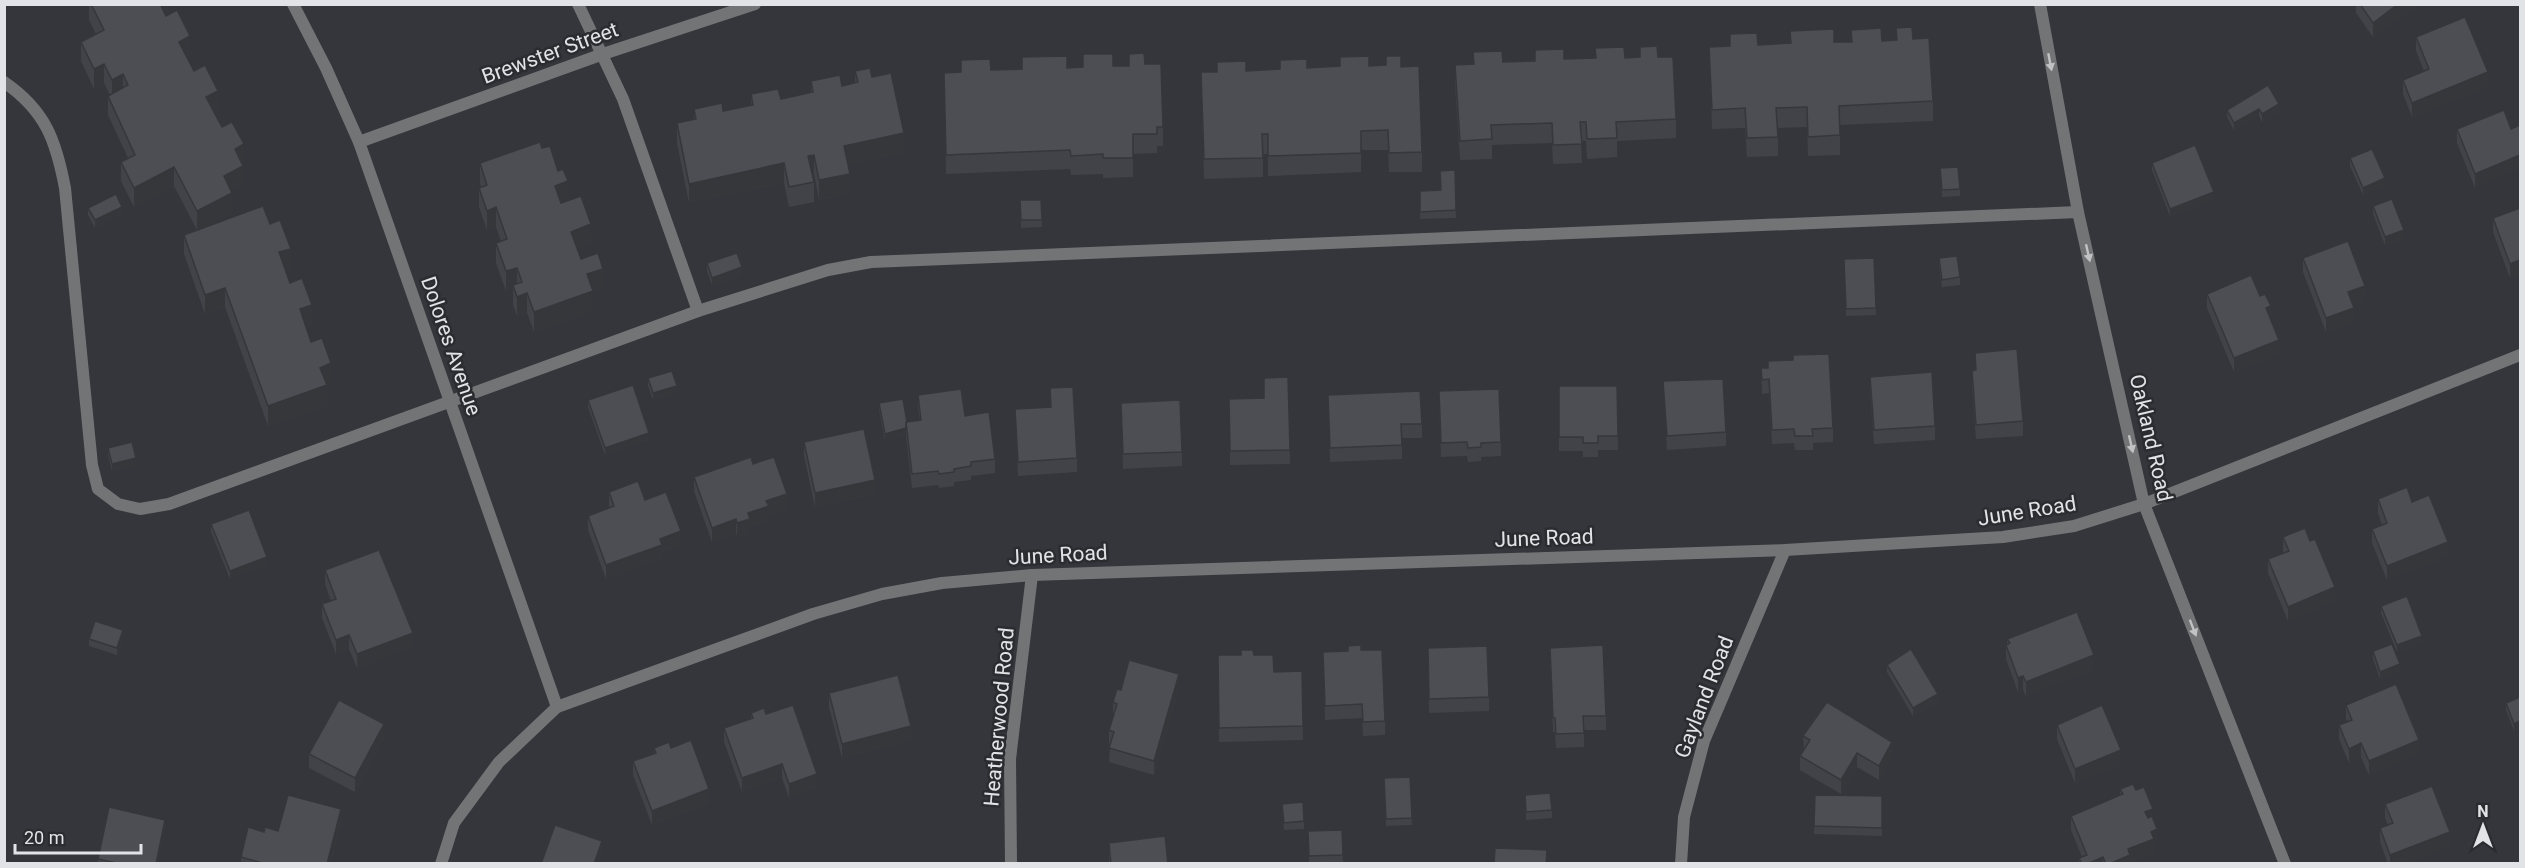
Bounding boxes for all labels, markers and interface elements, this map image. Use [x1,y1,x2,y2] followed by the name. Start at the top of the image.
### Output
[478,17,622,89] street label: Brewster Street
[2046,53,2055,72] one-way arrow
[2084,244,2093,263] one-way arrow
[416,273,486,419] street label: Dolores Avenue
[2125,372,2177,504] street label: Oakland Road
[2126,434,2136,453] one-way arrow
[1976,491,2078,531] street label: June Road
[1494,524,1594,552] street label: June Road
[1008,540,1108,570] street label: June Road
[2189,619,2198,637] one-way arrow
[979,627,1019,807] street label: Heatherwood Road
[1670,633,1738,761] street label: Gayland Road
[2453,796,2513,856] north arrow
[2477,802,2489,821] text: N
[15,817,141,855] scale bar
[24,827,64,848] text: 20 m

